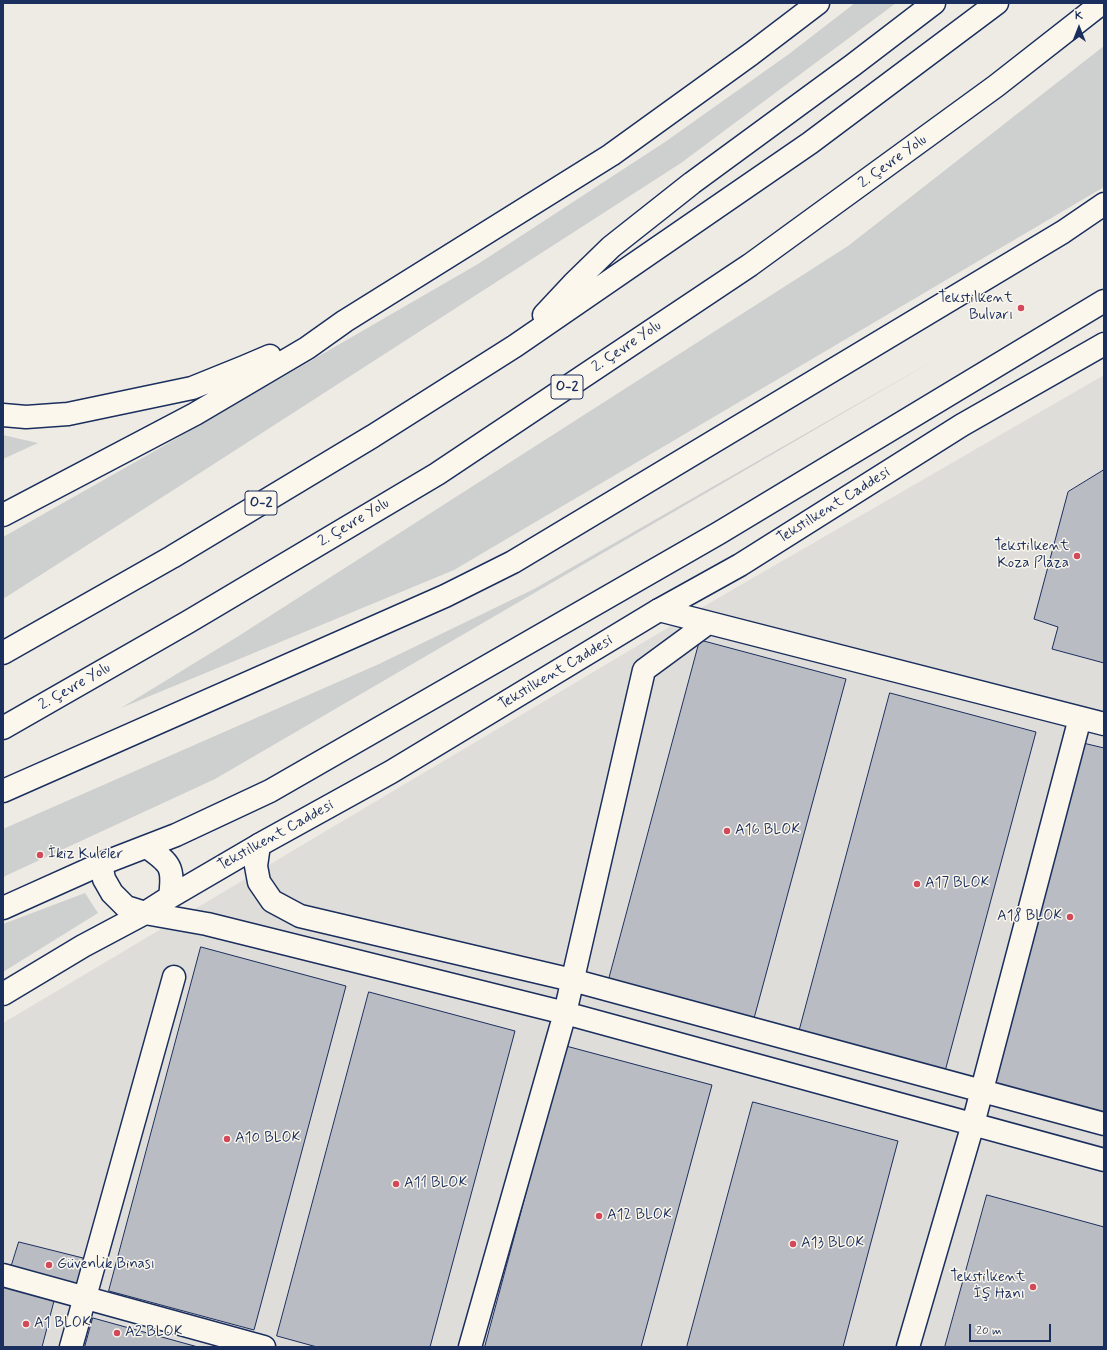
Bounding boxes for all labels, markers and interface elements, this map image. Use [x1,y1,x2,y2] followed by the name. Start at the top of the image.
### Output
[1059,8,1099,48] north arrow
[1075,9,1083,23] text: K
[855,131,931,193] street label: 2. Çevre Yolu
[938,290,1013,325] place label: Tekstilkent Bulvarı
[1016,303,1026,313] marker: Tekstilkent Bulvarı
[589,317,665,377] street label: 2. Çevre Yolu
[551,375,583,399] road number: O-2
[774,464,894,548] street label: Tekstilkent Caddesi
[245,491,277,515] road number: O-2
[315,495,393,551] street label: 2. Çevre Yolu
[994,538,1069,573] place label: Tekstilkent Koza Plaza
[1072,551,1082,561] marker: Tekstilkent Koza Plaza
[496,632,616,714] street label: Tekstilkent Caddesi
[36,659,114,715] street label: 2. Çevre Yolu
[215,797,337,875] street label: Tekstilkent Caddesi
[735,822,800,840] place label: A16 BLOK
[722,826,732,836] marker: A16 BLOK
[48,846,123,864] place label: İkiz Kuleler
[35,850,45,860] marker: İkiz Kuleler
[925,875,989,893] place label: A17 BLOK
[912,879,922,889] marker: A17 BLOK
[997,908,1062,926] place label: A18 BLOK
[1065,912,1075,922] marker: A18 BLOK
[235,1130,300,1148] place label: A10 BLOK
[222,1134,232,1144] marker: A10 BLOK
[404,1175,467,1193] place label: A11 BLOK
[391,1179,401,1189] marker: A11 BLOK
[607,1207,672,1225] place label: A12 BLOK
[594,1211,604,1221] marker: A12 BLOK
[801,1235,864,1253] place label: A13 BLOK
[788,1239,798,1249] marker: A13 BLOK
[57,1256,155,1274] place label: Güvenlik Binası
[44,1260,54,1270] marker: Güvenlik Binası
[950,1269,1025,1304] place label: Tekstilkent İş Hanı
[1028,1282,1038,1292] marker: Tekstilkent İş Hanı
[34,1315,91,1333] place label: A1 BLOK
[971,1316,1053,1342] scale bar
[21,1319,31,1329] marker: A1 BLOK
[976,1323,1002,1339] text: 20 m
[125,1324,182,1342] place label: A2 BLOK
[112,1328,122,1338] marker: A2 BLOK

